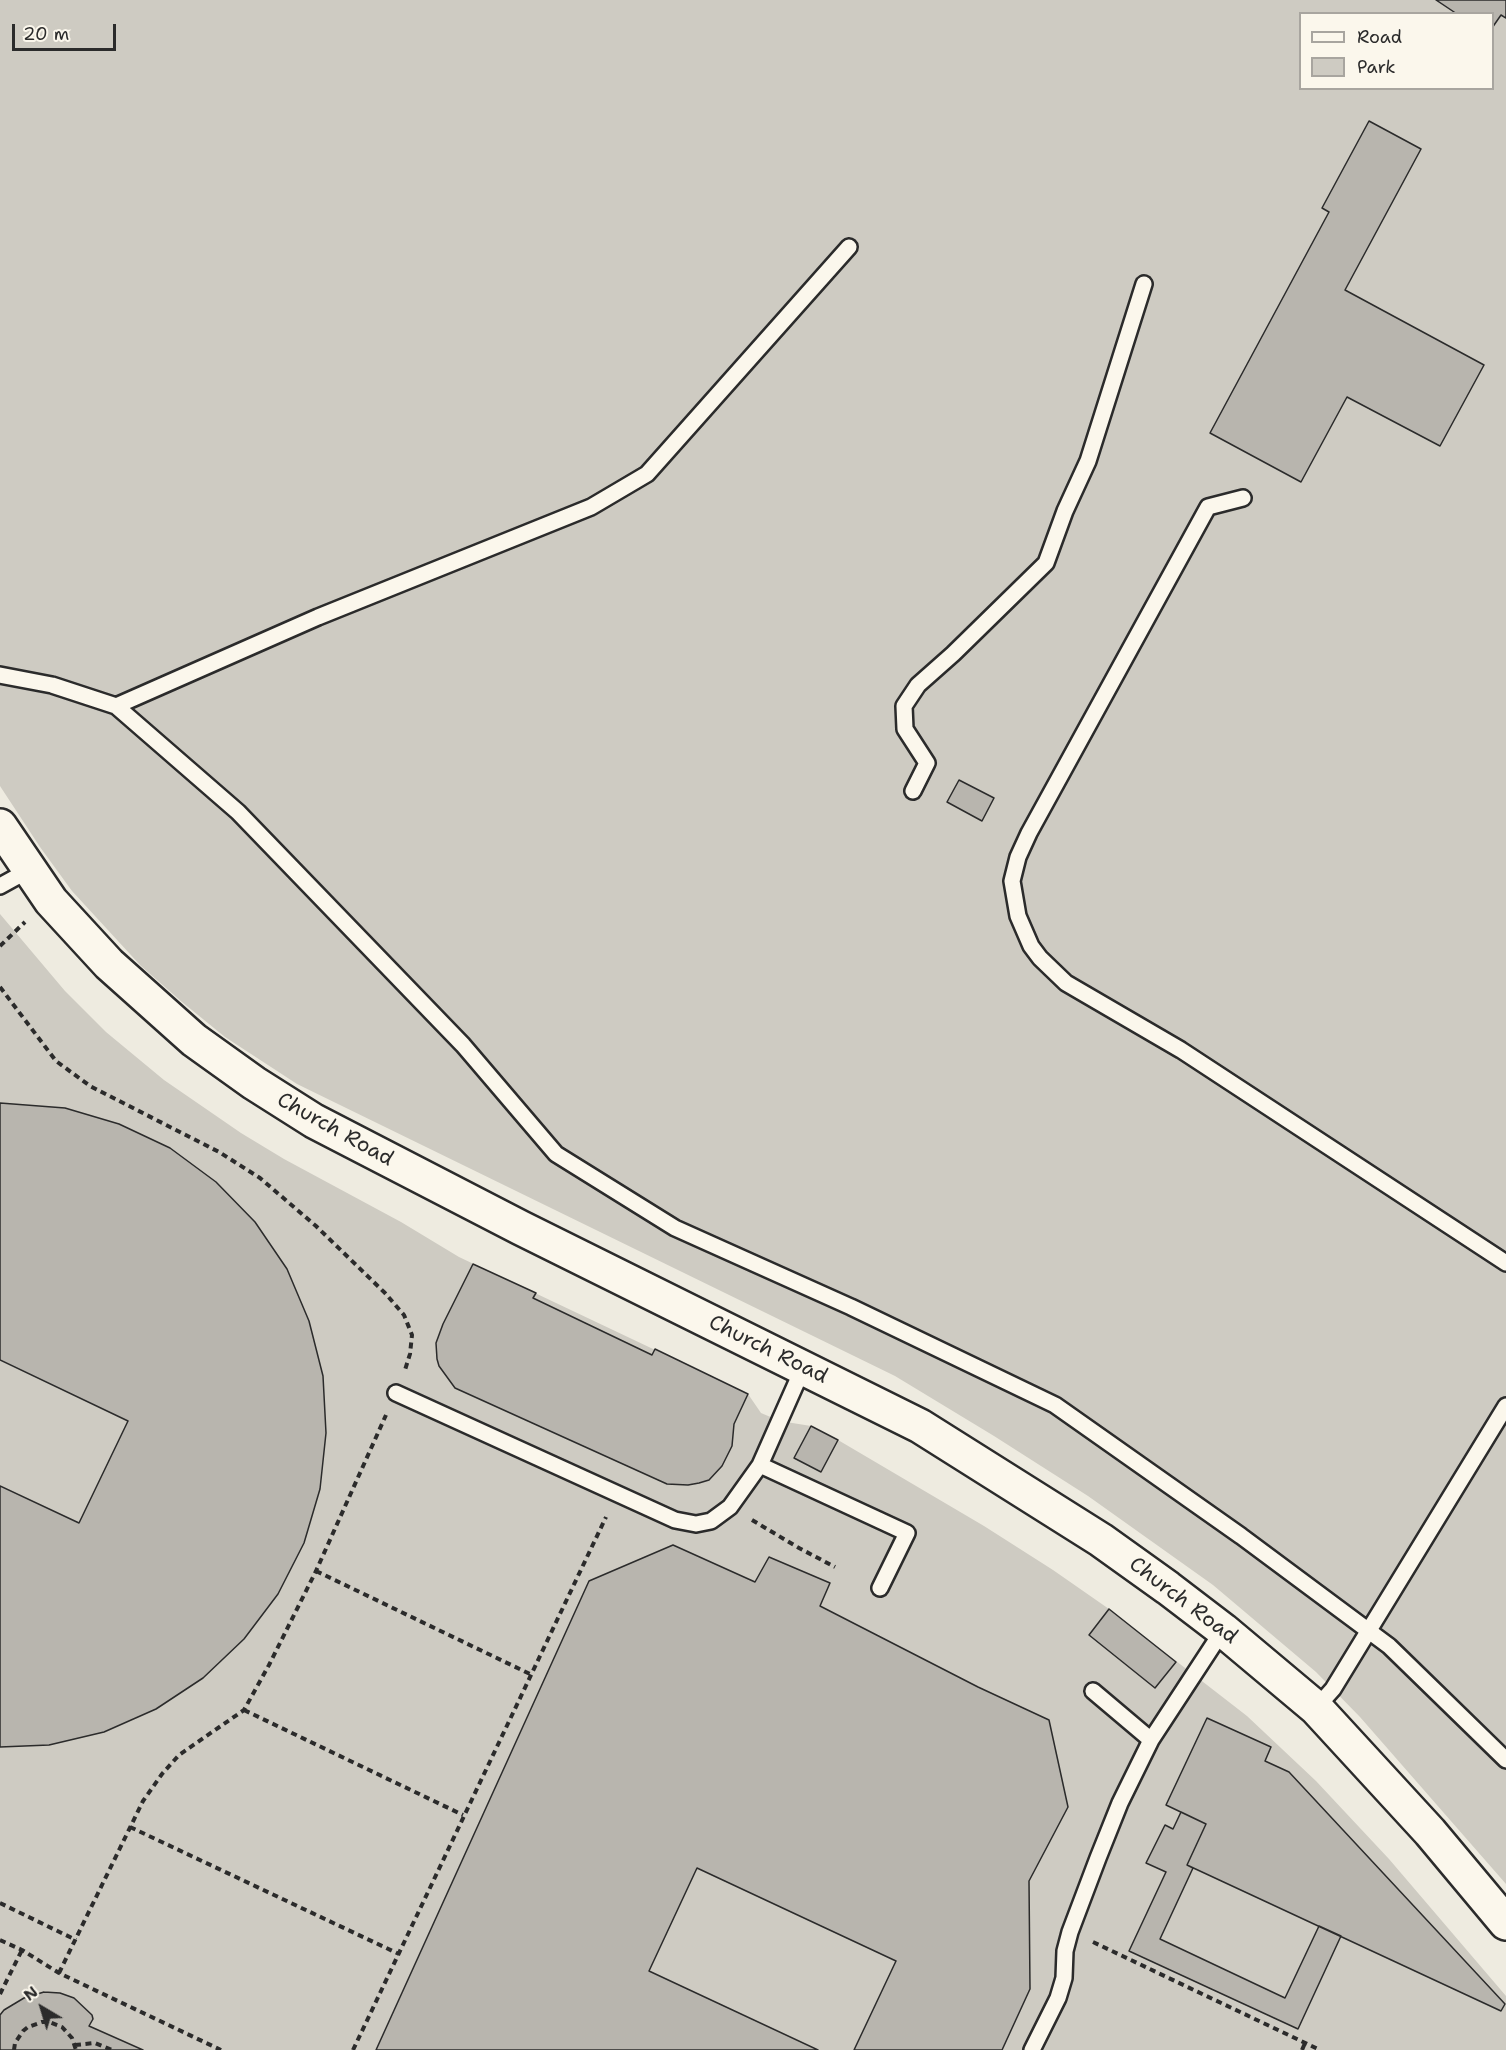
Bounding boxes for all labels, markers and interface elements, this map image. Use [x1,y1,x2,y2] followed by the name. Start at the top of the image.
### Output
[15,12,118,50] scale bar
[1299,12,1494,90] legend
[23,22,69,46] text: 20 m
[1357,25,1402,49] text: Road
[1357,55,1396,79] text: Park
[272,1088,398,1172] street label: Church Road
[704,1310,832,1390] street label: Church Road
[1124,1552,1242,1650] street label: Church Road
[12,1978,72,2038] north arrow
[19,1981,42,2006] text: N

